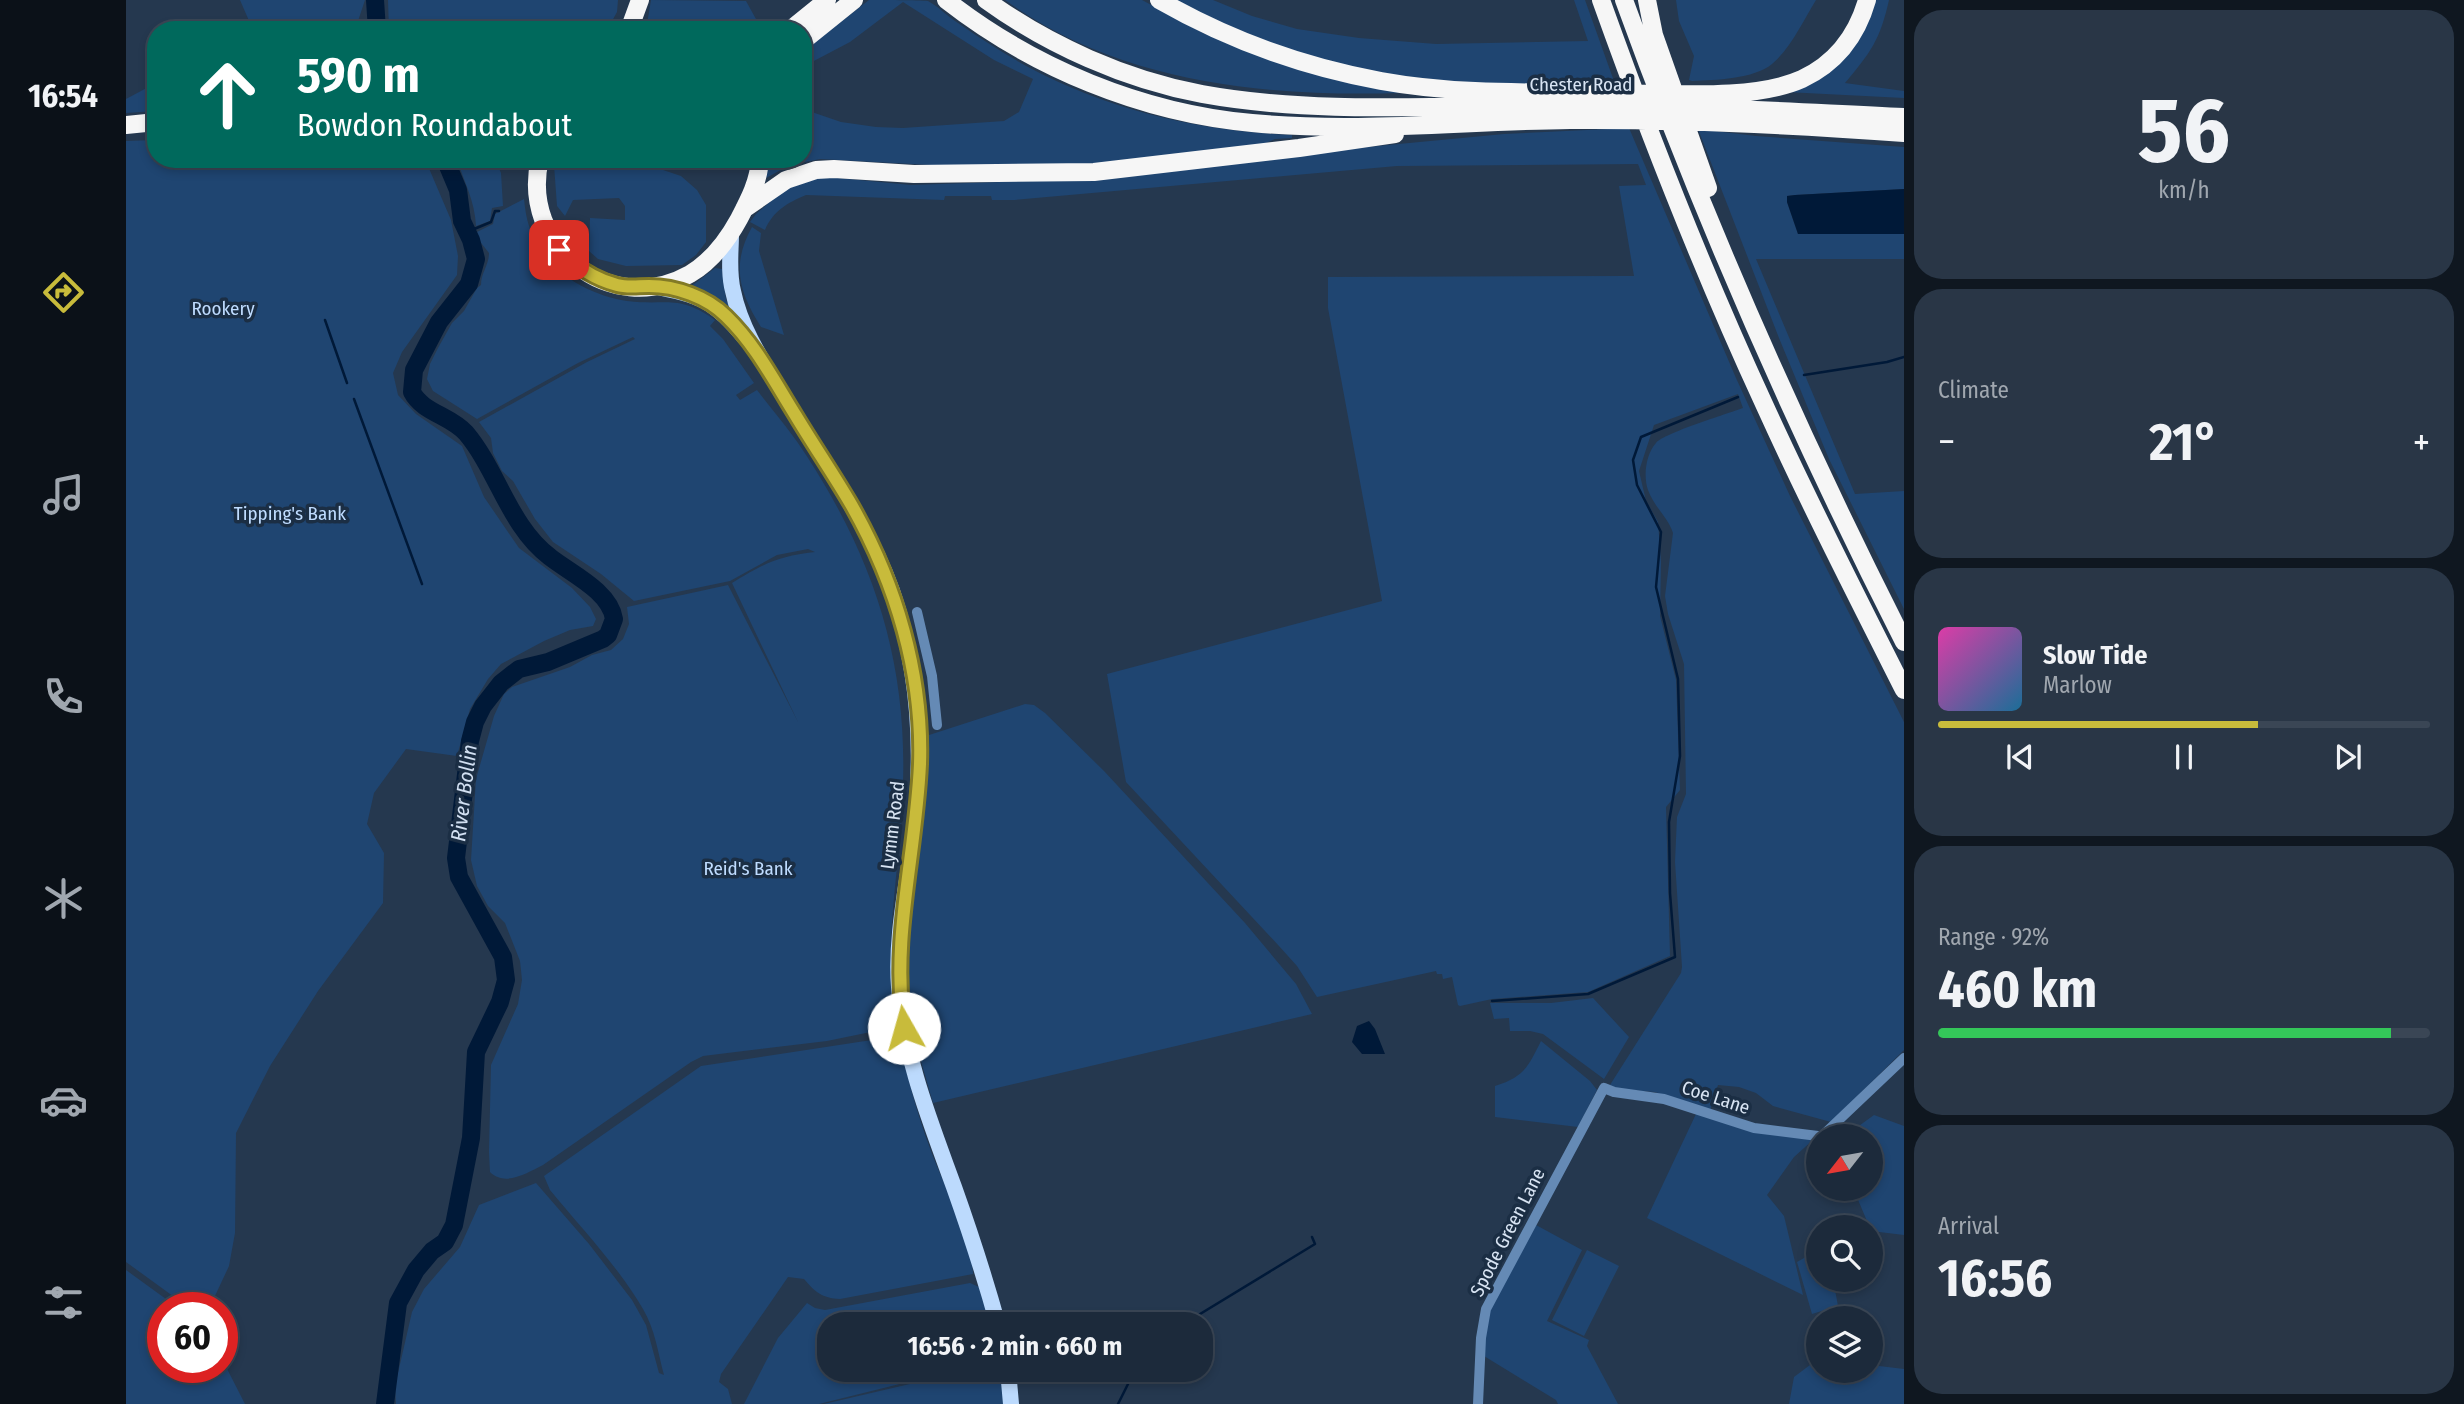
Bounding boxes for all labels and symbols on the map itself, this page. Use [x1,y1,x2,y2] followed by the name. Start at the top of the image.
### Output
[1530,73,1632,96] street label: Chester Road
[529,220,589,280] pin
[191,297,255,320] park label: Rookery
[234,502,346,525] park label: Tipping's Bank
[445,743,483,843] water label: River Bollin
[876,780,909,870] street label: Lymm Road
[703,857,793,880] park label: Reid's Bank
[867,991,941,1065] position arrow
[1679,1076,1753,1119] street label: Coe Lane
[1806,1124,1883,1200] north arrow
[1465,1164,1550,1300] street label: Spode Green Lane
[147,1292,238,1383] speed limit sign: 60

